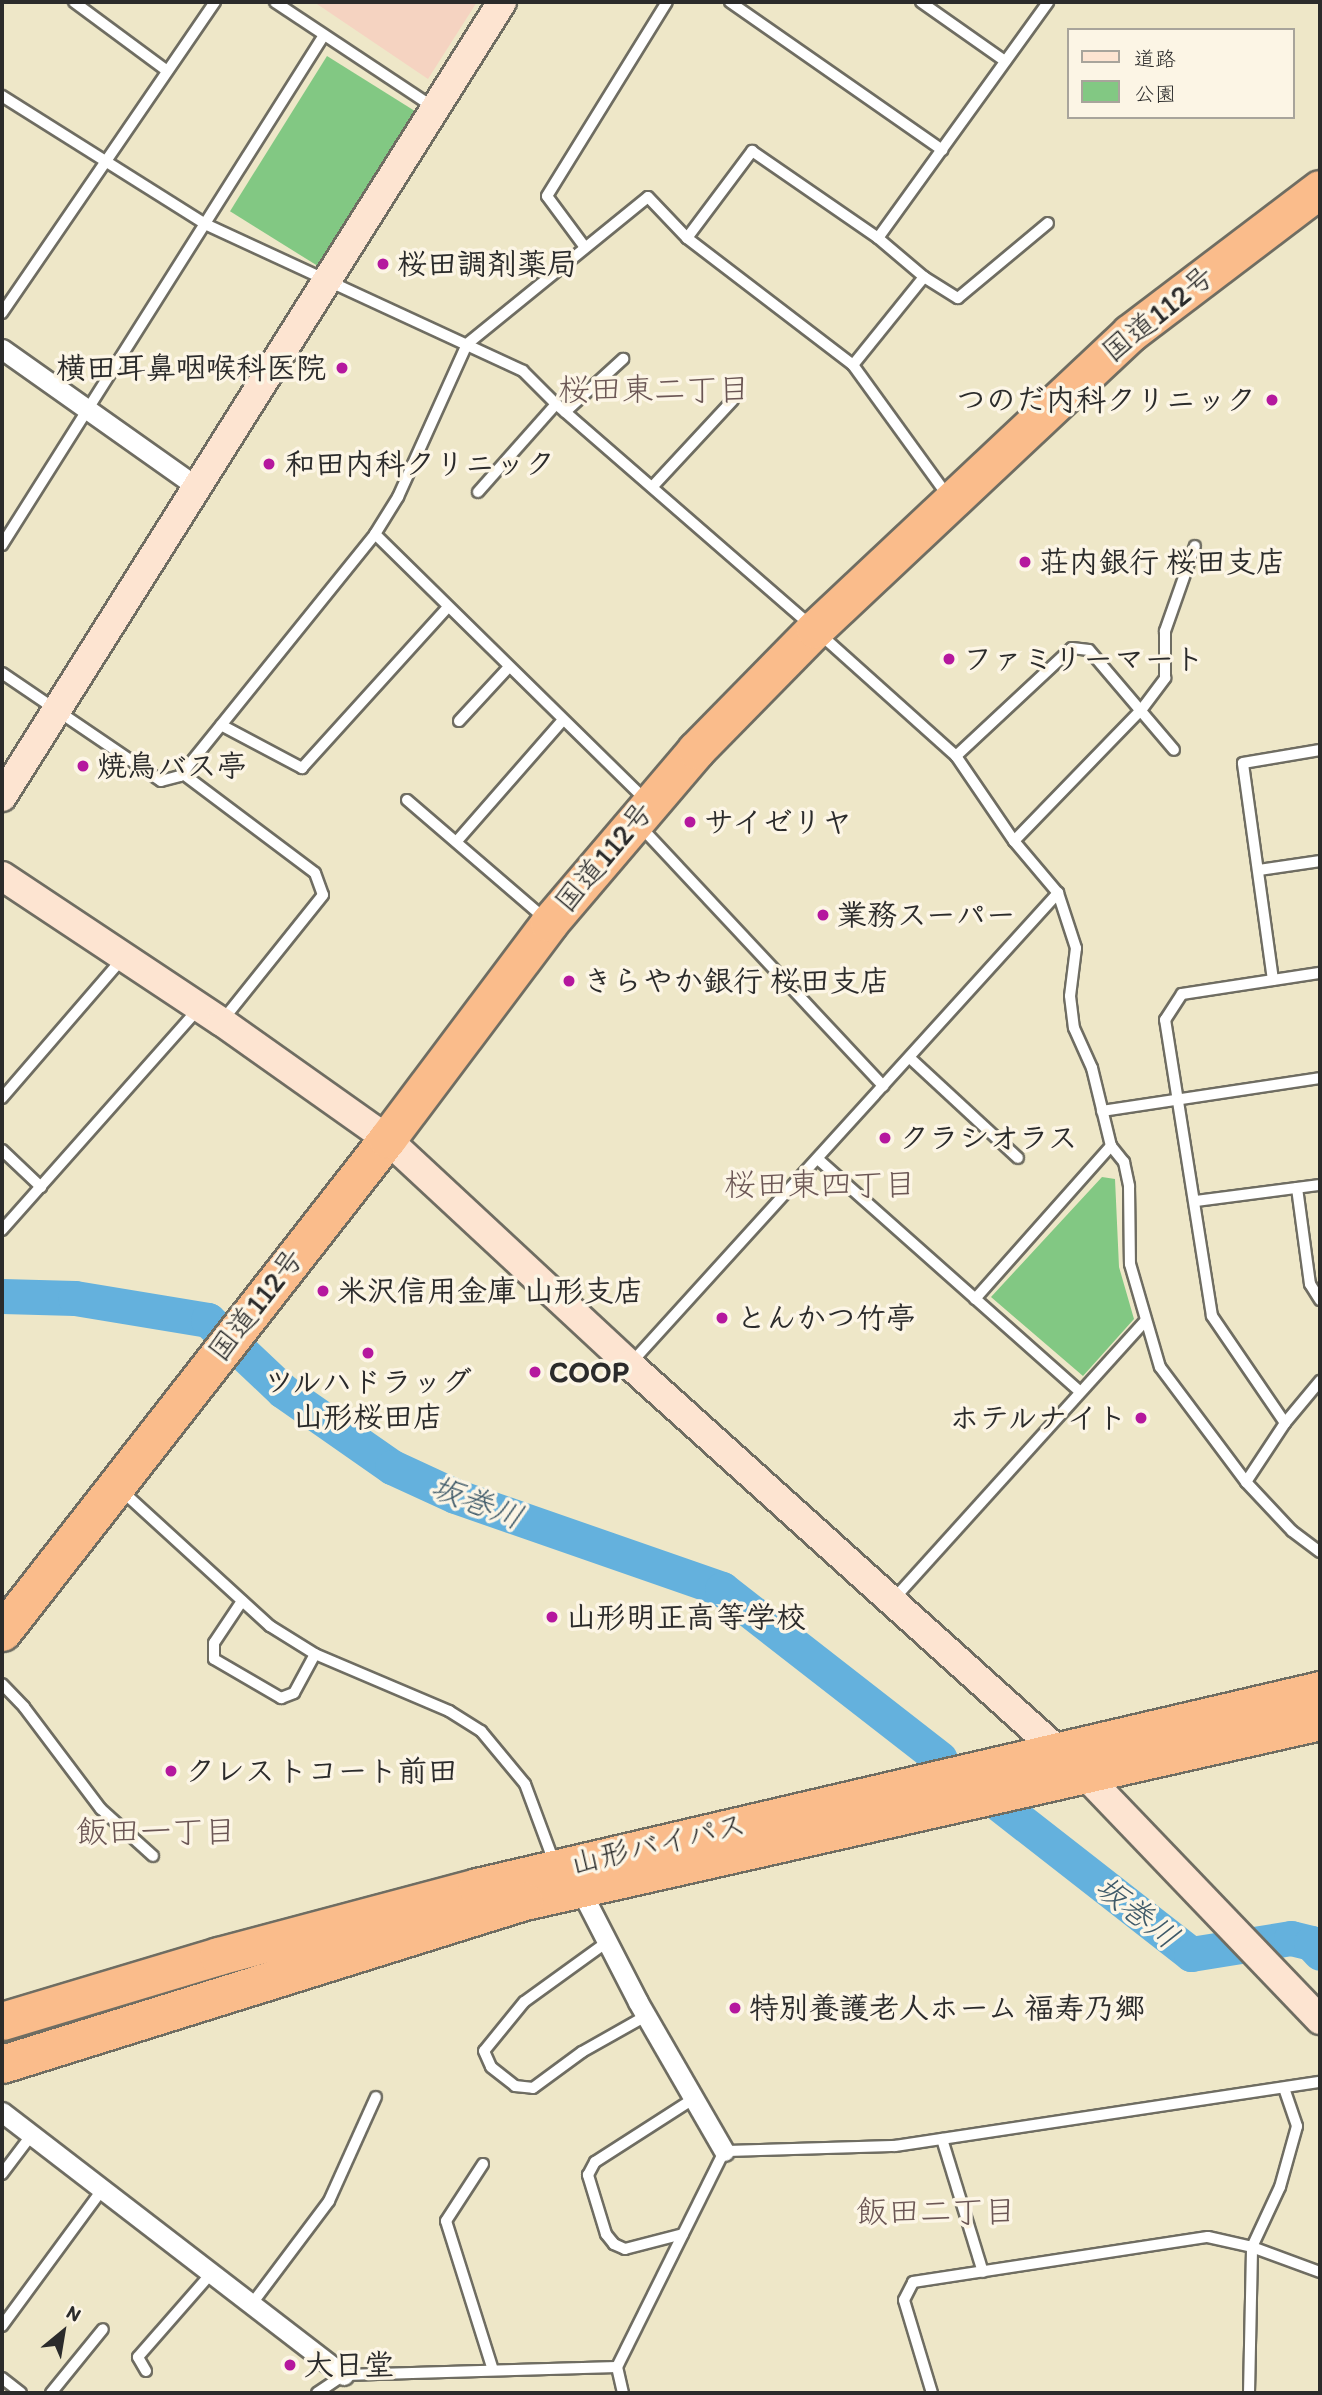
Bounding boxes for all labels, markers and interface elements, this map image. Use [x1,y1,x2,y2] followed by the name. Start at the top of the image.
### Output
[1066,28,1294,119] legend
[1134,46,1176,71] text: 道路
[1134,81,1176,106] text: 公園
[397,246,577,282] place label: 桜田調剤薬局
[375,256,391,272] marker: 桜田調剤薬局
[1095,258,1221,370] street label: 国道112号
[56,350,326,386] place label: 横田耳鼻咽喉科医院
[332,358,352,378] marker: 横田耳鼻咽喉科医院
[558,370,750,408] district label: 桜田東二丁目
[956,382,1256,418] place label: つのだ内科クリニック
[1262,390,1282,410] marker: つのだ内科クリニック
[285,446,555,482] place label: 和田内科クリニック
[259,454,279,474] marker: 和田内科クリニック
[1039,544,1286,580] place label: 荘内銀行 桜田支店
[1017,554,1033,570] marker: 荘内銀行 桜田支店
[963,641,1203,677] place label: ファミリーマート
[941,651,957,667] marker: ファミリーマート
[97,748,247,784] place label: 焼鳥バス亭
[75,758,91,774] marker: 焼鳥バス亭
[547,794,661,920] street label: 国道112号
[704,804,854,840] place label: サイゼリヤ
[682,814,698,830] marker: サイゼリヤ
[837,897,1016,933] place label: 業務スーパー
[815,907,831,923] marker: 業務スーパー
[583,963,890,999] place label: きらやか銀行 桜田支店
[561,973,577,989] marker: きらやか銀行 桜田支店
[899,1120,1079,1156] place label: クラシオラス
[877,1130,893,1146] marker: クラシオラス
[724,1165,916,1203] district label: 桜田東四丁目
[201,1241,311,1369] street label: 国道112号
[337,1273,644,1309] place label: 米沢信用金庫 山形支店
[315,1283,331,1299] marker: 米沢信用金庫 山形支店
[736,1300,916,1336] place label: とんかつ竹亭
[714,1310,730,1326] marker: とんかつ竹亭
[360,1345,376,1361] marker: ツルハドラッグ 山形桜田店
[549,1354,629,1390] place label: COOP
[263,1364,473,1434] place label: ツルハドラッグ 山形桜田店
[527,1364,543,1380] marker: COOP
[947,1400,1127,1436] place label: ホテルナイト
[1133,1410,1149,1426] marker: ホテルナイト
[425,1467,529,1537] water label: 坂巻川
[566,1599,806,1635] place label: 山形明正高等学校
[544,1609,560,1625] marker: 山形明正高等学校
[185,1753,455,1789] place label: クレストコート前田
[163,1763,179,1779] marker: クレストコート前田
[566,1806,750,1882] street label: 山形バイパス
[76,1812,236,1850] district label: 飯田一丁目
[1087,1867,1187,1957] water label: 坂巻川
[749,1990,1146,2026] place label: 特別養護老人ホーム 福寿乃郷
[727,2000,743,2016] marker: 特別養護老人ホーム 福寿乃郷
[856,2192,1016,2230] district label: 飯田二丁目
[28,2297,98,2367] north arrow
[62,2300,85,2327] text: N
[304,2347,394,2383] place label: 大日堂
[282,2357,298,2373] marker: 大日堂

